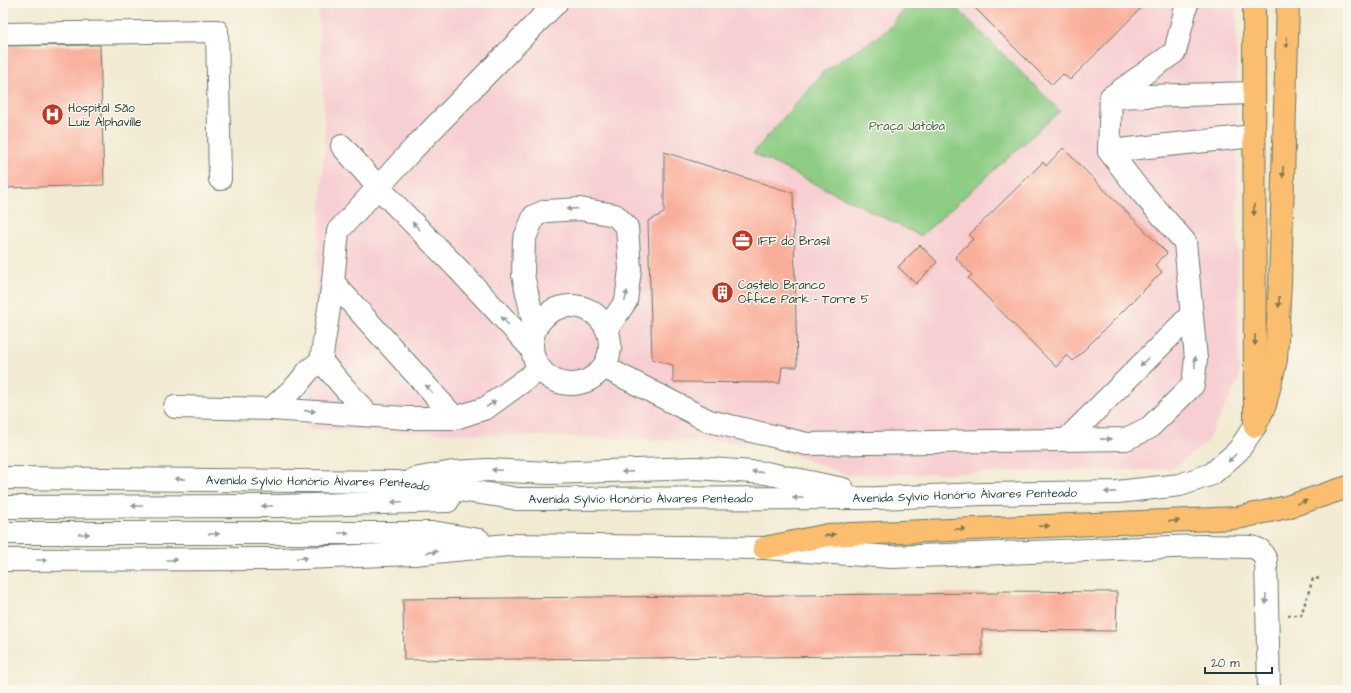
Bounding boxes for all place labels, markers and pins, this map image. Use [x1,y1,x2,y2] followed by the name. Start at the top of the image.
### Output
[68,100,142,131] place label: Hospital São Luiz Alphaville
[39,102,65,128] hospital icon: Hospital São Luiz Alphaville
[729,228,755,254] office icon: IFF do Brasil
[758,233,830,250] place label: IFF do Brasil
[738,277,870,308] place label: Castelo Branco Office Park - Torre 5
[710,279,736,305] building icon: Castelo Branco Office Park - Torre 5

